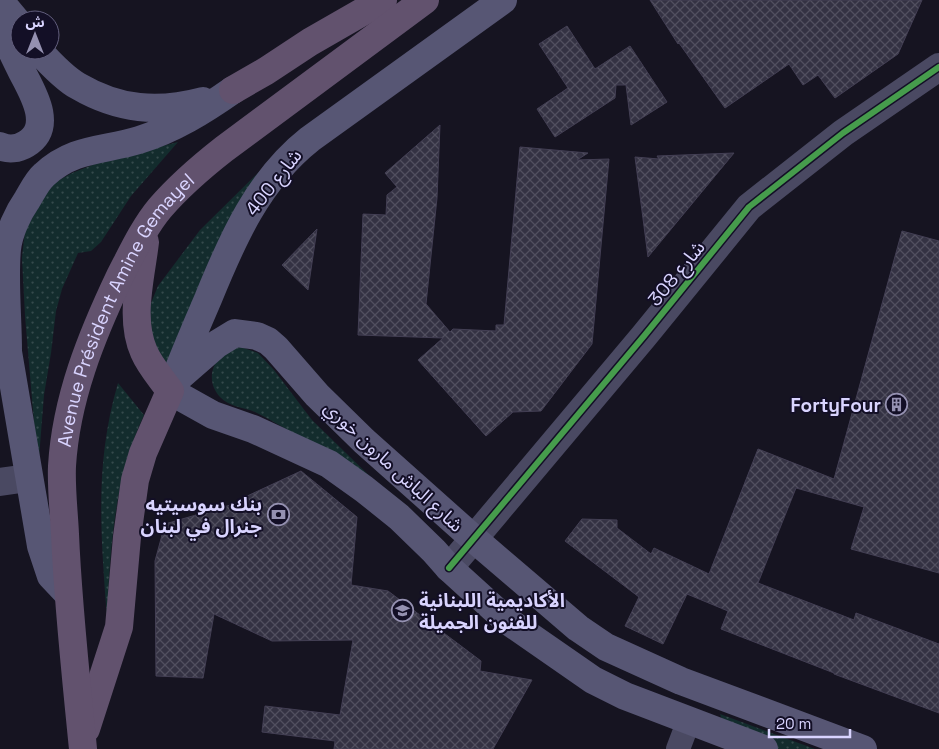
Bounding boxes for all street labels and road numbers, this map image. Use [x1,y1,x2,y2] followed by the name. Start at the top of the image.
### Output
[239,144,308,221] street label: شارع 400
[52,168,200,449] street label: Avenue Président Amine Gemayel
[642,235,711,312] street label: شارع 308
[317,395,469,539] street label: شارع الباش مارون خوري

